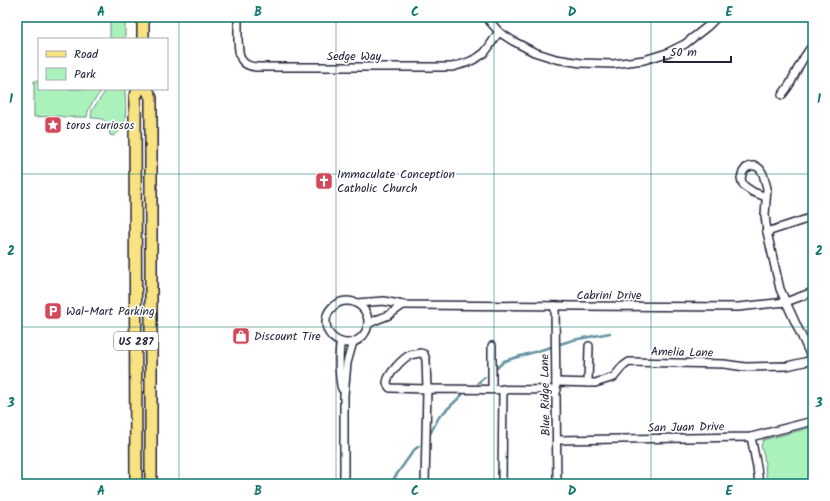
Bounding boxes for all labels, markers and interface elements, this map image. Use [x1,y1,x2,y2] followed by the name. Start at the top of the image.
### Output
[97,2,105,23] text: A
[254,2,262,23] text: B
[411,2,419,23] text: C
[568,2,577,23] text: D
[725,2,733,23] text: E
[38,38,168,90] legend
[664,38,731,64] scale bar
[670,43,697,62] text: 50 m
[74,45,99,64] text: Road
[327,47,382,66] street label: Sedge Way
[74,65,96,84] text: Park
[9,89,13,110] text: 1
[817,89,821,110] text: 1
[43,115,63,135] place icon: toros curiosos
[66,116,134,135] place label: toros curiosos
[337,165,455,198] place label: Immaculate Conception Catholic Church
[314,171,334,191] church icon: Immaculate Conception Catholic Church
[7,241,15,262] text: 2
[815,241,823,262] text: 2
[576,286,642,305] street label: Cabrini Drive
[43,301,63,321] parking icon: Wal-Mart Parking
[66,302,155,321] place label: Wal-Mart Parking
[231,326,251,346] shop icon: Discount Tire
[254,327,321,346] place label: Discount Tire
[114,332,158,350] road number: US 287
[651,342,714,363] street label: Amelia Lane
[535,353,556,436] street label: Blue Ridge Lane
[6,393,15,414] text: 3
[814,393,823,414] text: 3
[648,417,725,438] street label: San Juan Drive
[97,481,105,501] text: A
[254,481,262,501] text: B
[411,481,419,501] text: C
[568,481,577,501] text: D
[725,481,733,501] text: E

